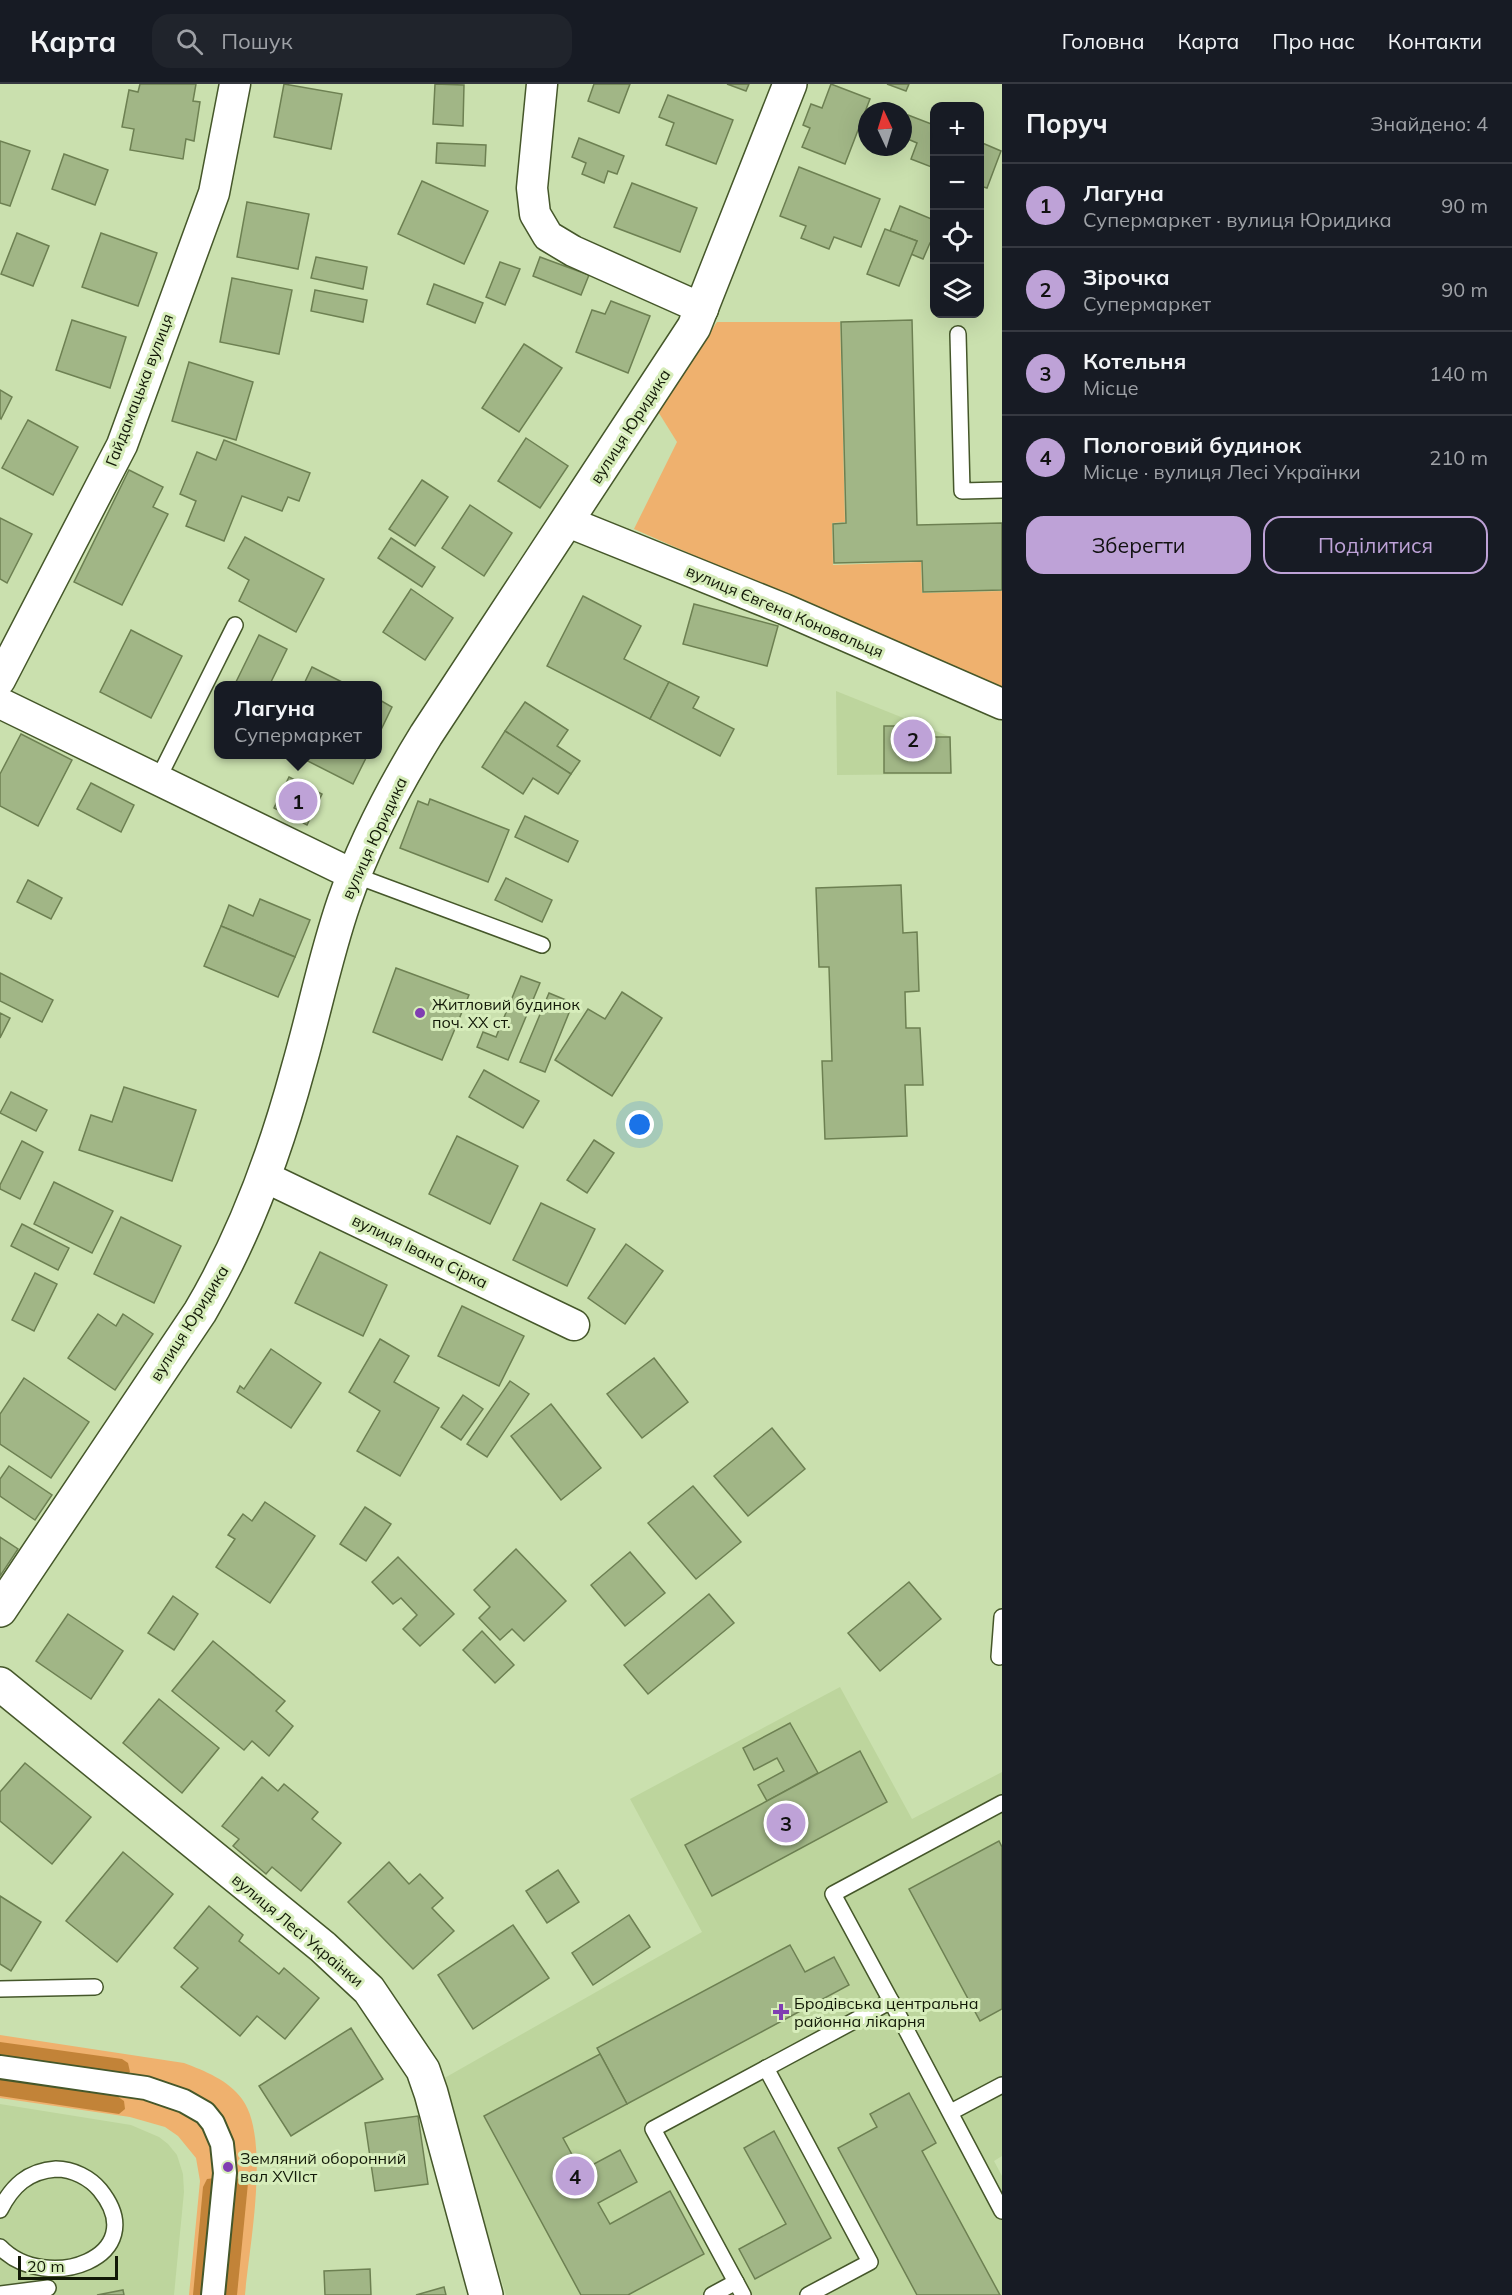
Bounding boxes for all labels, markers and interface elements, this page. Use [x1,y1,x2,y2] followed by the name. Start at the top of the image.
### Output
[152,14,572,68] search box
[30,24,116,59] text: Карта
[173,25,206,58] icon: search
[221,27,292,55] text: Пошук
[1062,28,1145,54] text: Головна
[1178,28,1239,54] text: Карта
[1272,28,1355,54] text: Про нас
[1388,28,1482,54] text: Контакти
[858,102,912,156] north arrow
[930,102,984,318] map controls
[930,102,984,156] button: +
[1026,107,1108,140] text: Поруч
[1370,111,1488,136] text: Знайдено: 4
[930,156,984,210] button: −
[1083,179,1164,207] text: Лагуна
[1040,193,1052,218] text: 1
[1441,193,1488,218] text: 90 m
[1083,207,1392,232] text: Супермаркет · вулиця Юридика
[930,210,984,264] button: locate
[1083,263,1170,291] text: Зірочка
[930,264,984,318] button: layers
[1040,277,1052,302] text: 2
[1441,277,1488,302] text: 90 m
[1083,291,1211,316] text: Супермаркет
[101,311,177,469] street label: Гайдамацька вулиця
[1083,347,1186,375] text: Котельня
[1040,361,1052,386] text: 3
[1429,361,1488,386] text: 140 m
[586,365,674,487] street label: вулиця Юридика
[1083,375,1139,400] text: Місце
[1083,431,1301,459] text: Пологовий будинок
[1040,445,1052,470] text: 4
[1429,445,1488,470] text: 210 m
[1083,459,1361,484] text: Місце · вулиця Лесі Українки
[1026,516,1251,574] button: Зберегти
[1263,516,1488,574] button: Поділитися
[683,560,887,662] street label: вулиця Євгена Коновальця
[214,681,382,759] popup
[234,694,315,722] text: Лагуна
[894,716,932,762] pin: 2
[234,722,362,747] text: Супермаркет
[337,774,411,902] street label: вулиця Юридика
[278,778,318,824] pin: 1
[432,994,580,1032] place label: Житловий будинок поч. XX ст.
[413,1006,427,1020] marker: Житловий будинок поч. XX ст.
[625,1110,654,1139] your location
[349,1210,491,1292] street label: вулиця Івана Сірка
[145,1262,233,1384] street label: вулиця Юридика
[766,1800,806,1846] pin: 3
[228,1869,368,1991] street label: вулиця Лесі Українки
[794,1993,978,2031] place label: Бродівська центральна районна лікарня
[772,2003,790,2021] marker: Бродівська центральна районна лікарня
[240,2148,406,2186] place label: Земляний оборонний вал XVIIст
[556,2154,594,2198] pin: 4
[221,2160,235,2174] marker: Земляний оборонний вал XVIIст
[18,2253,118,2280] scale bar
[27,2256,64,2276] text: 20 m

